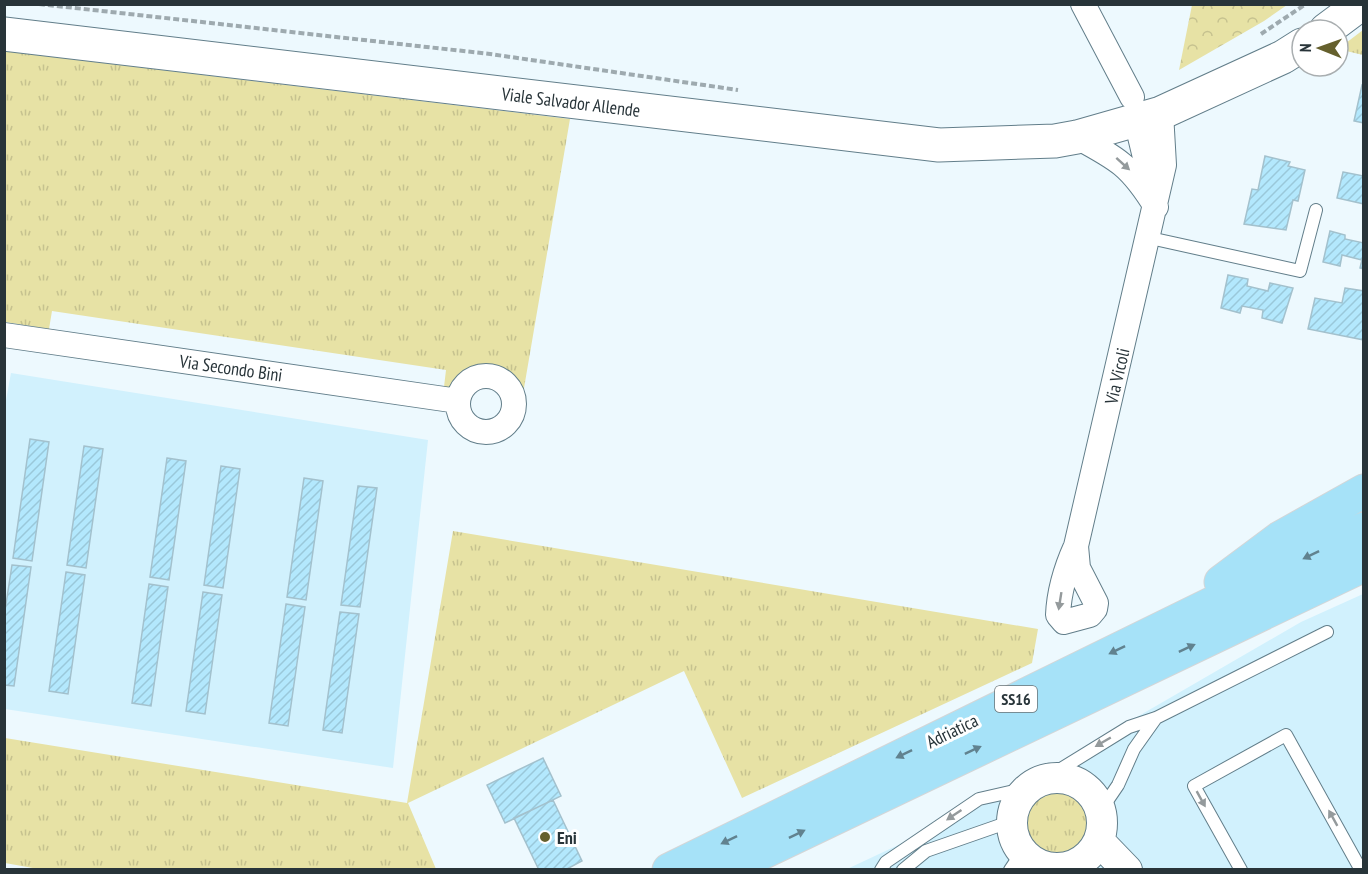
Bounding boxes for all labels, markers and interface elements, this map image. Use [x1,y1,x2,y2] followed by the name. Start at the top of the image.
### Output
[1290,18,1350,78] north arrow
[1295,43,1315,52] text: N
[499,82,642,122] street label: Viale Salvador Allende
[1115,157,1130,170] one-way arrow
[1099,346,1135,407] street label: Via Vicoli
[177,349,284,387] street label: Via Secondo Bini
[1302,550,1319,559] one-way arrow
[1055,592,1064,611] one-way arrow
[1179,644,1196,653] one-way arrow
[1109,646,1126,655] one-way arrow
[995,686,1037,712] road number: SS16
[922,709,982,753] street label: Adriatica
[1095,736,1111,747] one-way arrow
[964,746,981,755] one-way arrow
[896,750,913,759] one-way arrow
[1196,791,1206,808] one-way arrow
[946,810,963,821] one-way arrow
[1328,810,1338,827] one-way arrow
[557,826,577,849] place label: Eni
[538,830,552,844] marker: Eni
[789,830,806,839] one-way arrow
[721,836,738,845] one-way arrow

